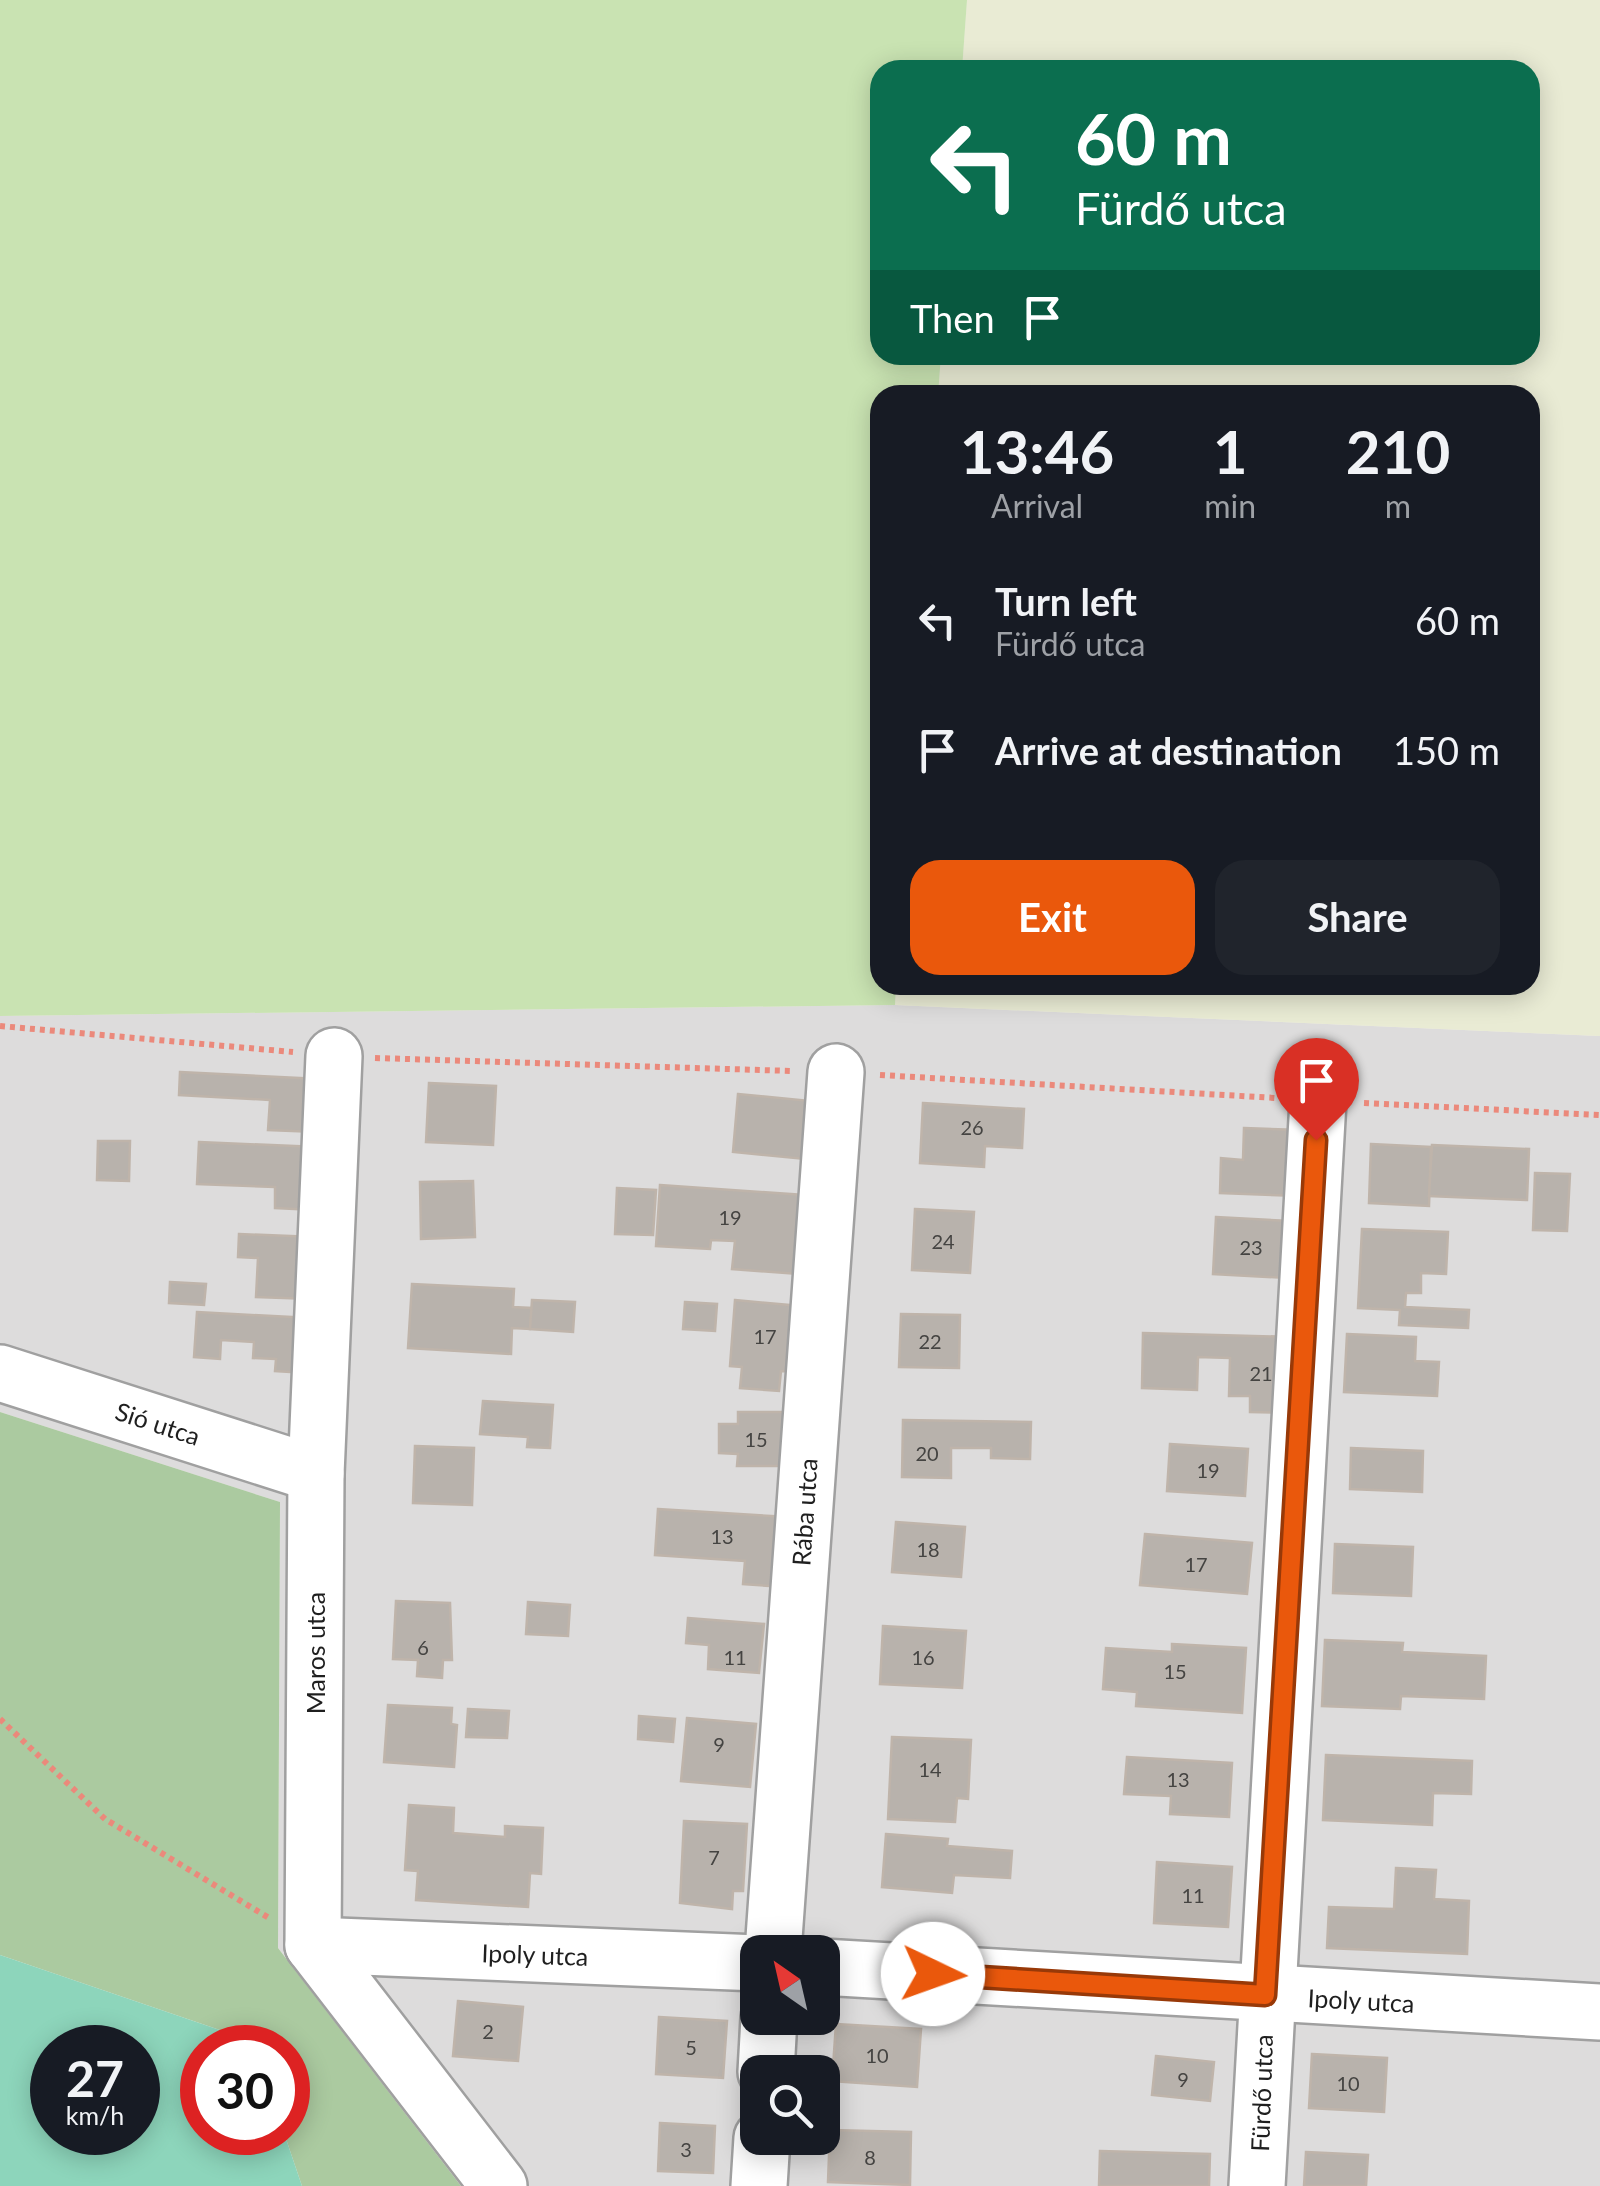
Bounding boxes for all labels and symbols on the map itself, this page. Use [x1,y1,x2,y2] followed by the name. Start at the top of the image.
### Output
[1274,1038,1359,1141] pin
[960,1115,984,1139] house number: 26
[718,1205,742,1229] house number: 19
[931,1229,955,1253] house number: 24
[1239,1235,1263,1259] house number: 23
[753,1324,777,1348] house number: 17
[918,1329,942,1353] house number: 22
[1249,1361,1273,1385] house number: 21
[112,1395,204,1451] street label: Sió utca
[744,1427,768,1451] house number: 15
[915,1441,939,1465] house number: 20
[785,1457,823,1567] street label: Rába utca
[1196,1458,1220,1482] house number: 19
[710,1524,734,1548] house number: 13
[916,1537,940,1561] house number: 18
[1184,1552,1208,1576] house number: 17
[300,1592,330,1714] street label: Maros utca
[417,1635,429,1659] house number: 6
[723,1645,747,1669] house number: 11
[911,1645,935,1669] house number: 16
[1163,1659,1187,1683] house number: 15
[713,1732,725,1756] house number: 9
[918,1757,942,1781] house number: 14
[1166,1767,1190,1791] house number: 13
[708,1845,720,1869] house number: 7
[1181,1883,1205,1907] house number: 11
[881,1922,985,2026] position arrow
[740,1935,840,2035] north arrow
[481,1937,589,1971] street label: Ipoly utca
[1307,1982,1415,2018] street label: Ipoly utca
[482,2019,494,2043] house number: 2
[180,2025,310,2155] speed limit sign: 30
[1244,2034,1278,2152] street label: Fürdő utca
[685,2035,697,2059] house number: 5
[865,2043,889,2067] house number: 10
[1177,2067,1189,2091] house number: 9
[1336,2071,1360,2095] house number: 10
[680,2137,692,2161] house number: 3
[864,2145,876,2169] house number: 8

